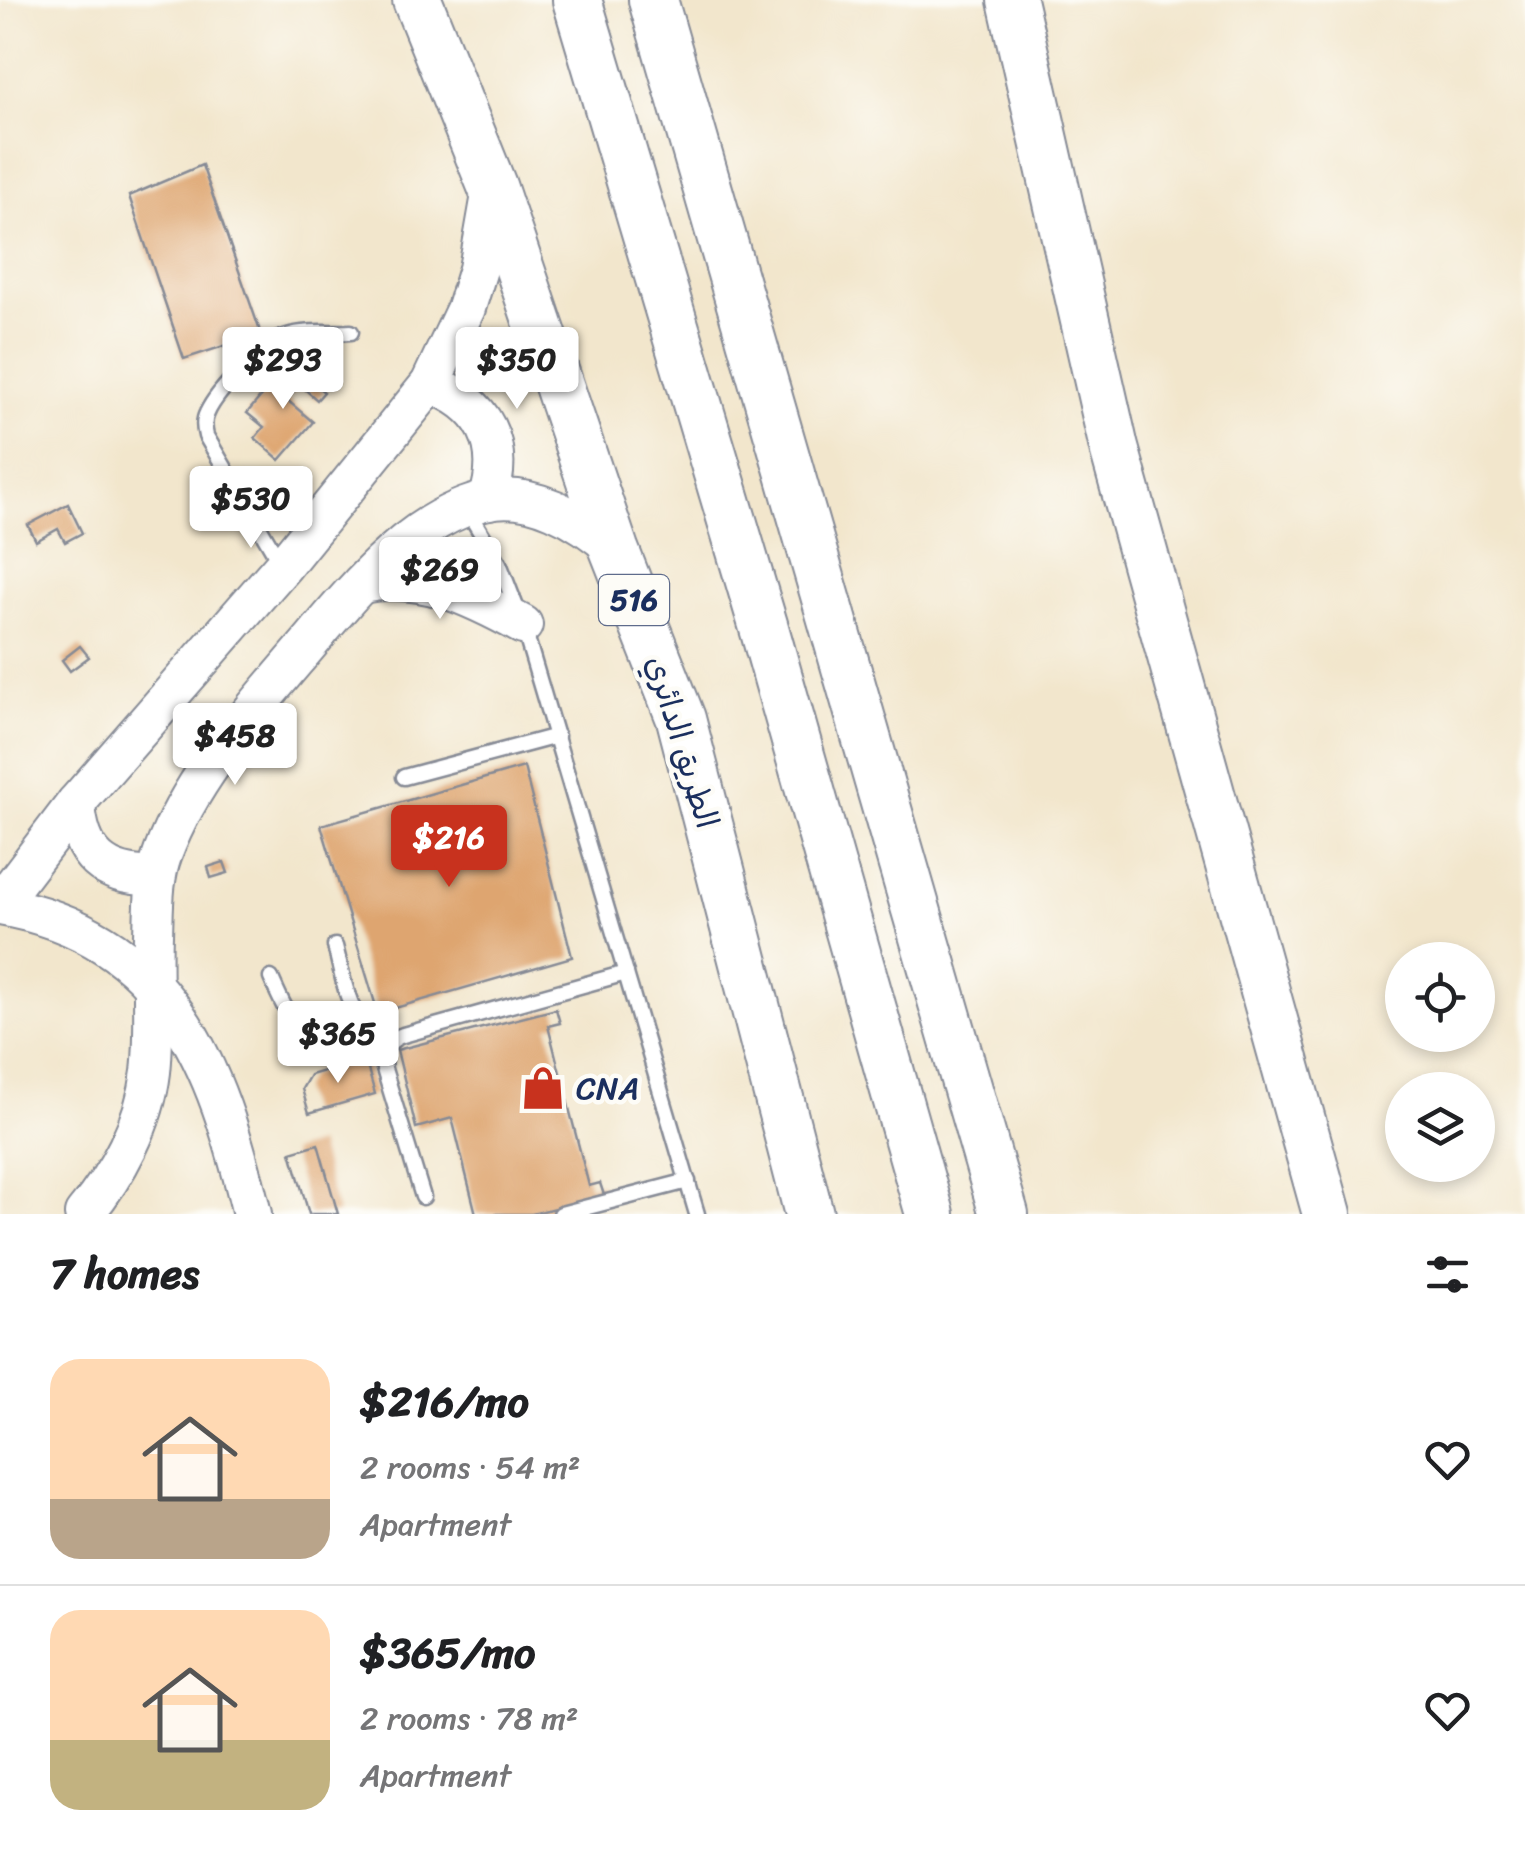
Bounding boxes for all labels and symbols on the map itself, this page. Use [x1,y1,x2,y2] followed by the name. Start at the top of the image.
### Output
[224,327,342,412] pin: $293
[458,327,576,412] pin: $350
[192,466,310,551] pin: $530
[381,537,499,622] pin: $269
[599,575,669,625] road number: 516
[629,648,735,836] street label: الطريق الدائري
[176,703,294,788] pin: $458
[390,805,508,890] pin: $216
[279,1001,397,1086] pin: $365
[576,1060,639,1117] place label: CNA
[519,1064,567,1112] shop icon: CNA

